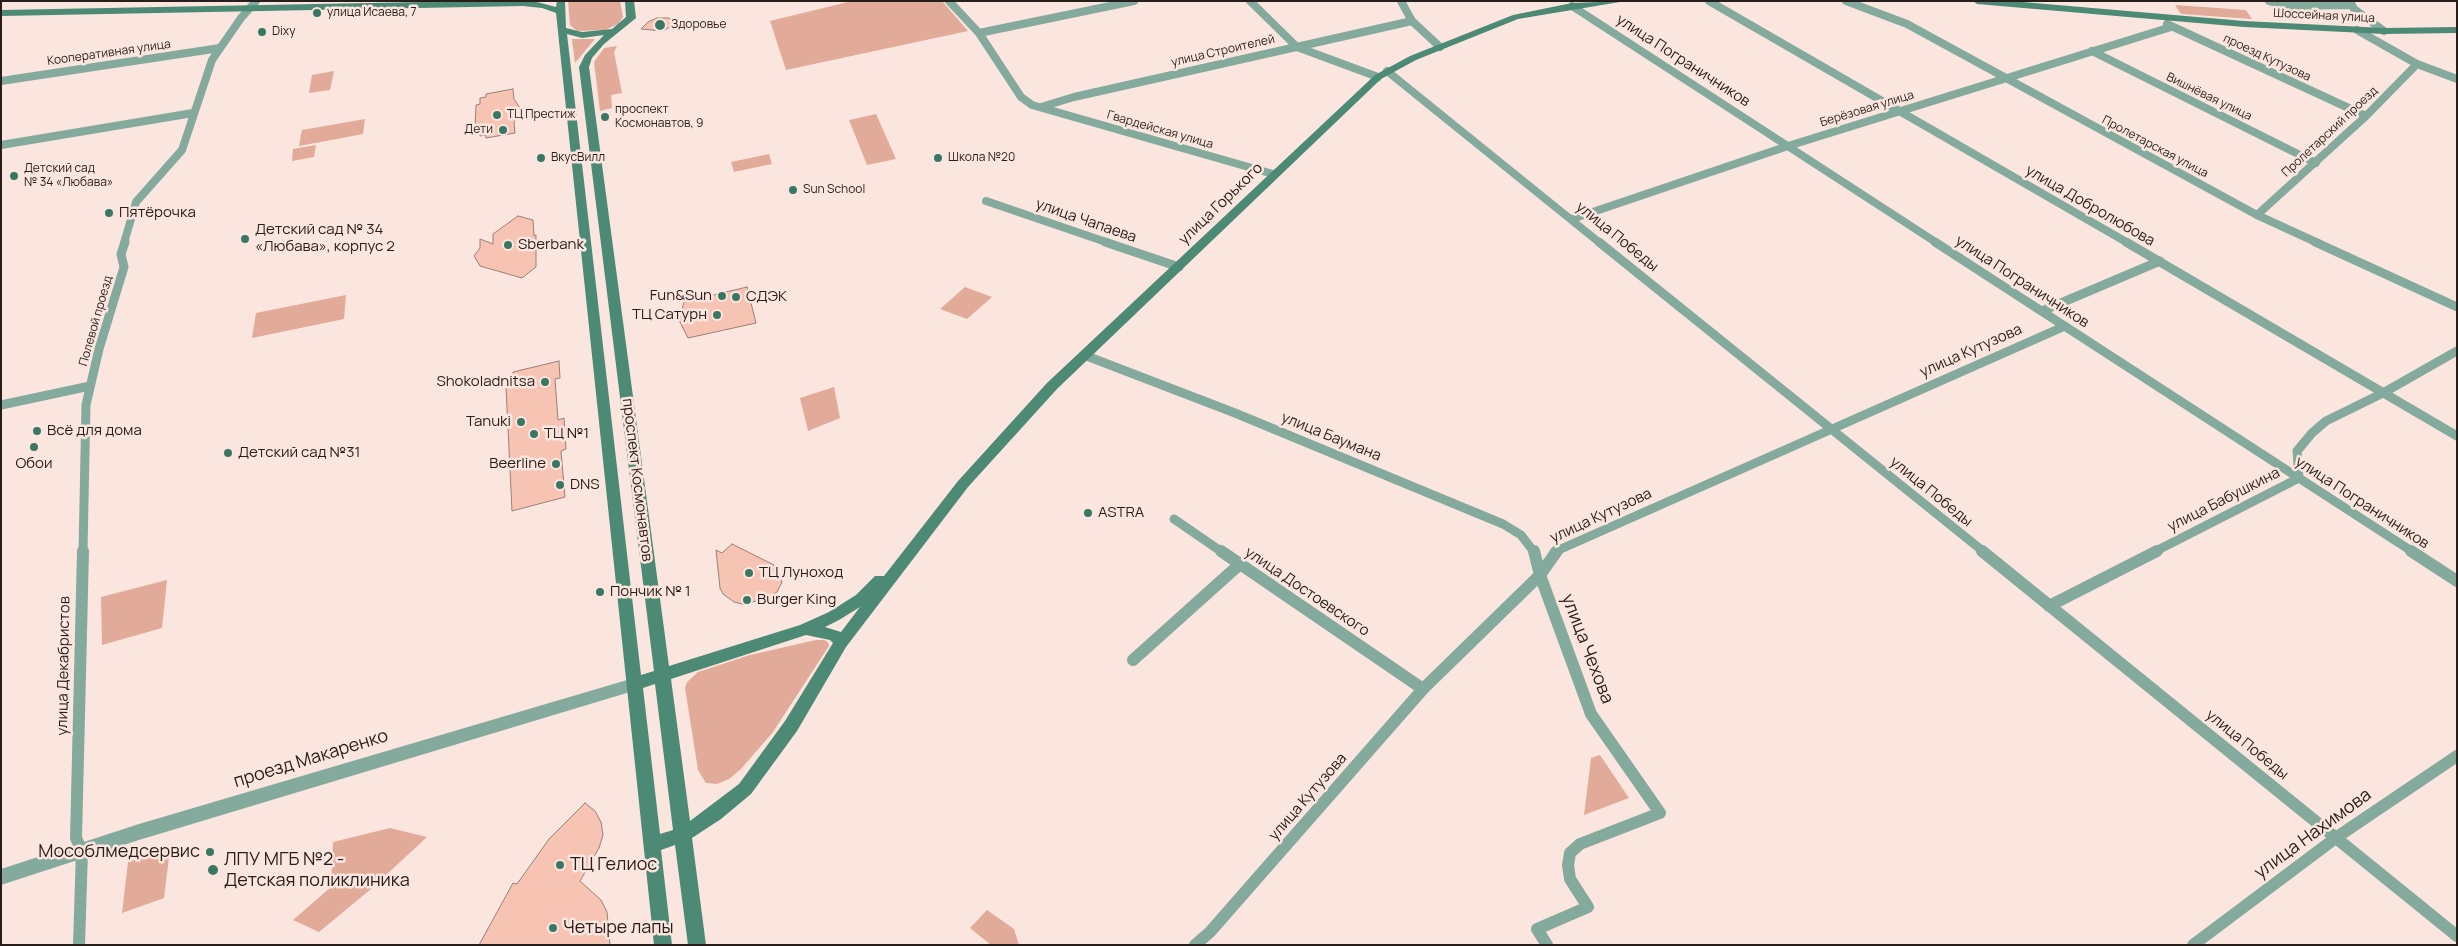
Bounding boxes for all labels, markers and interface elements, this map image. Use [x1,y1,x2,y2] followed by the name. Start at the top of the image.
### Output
[327,6,416,20] place label: улица Исаева, 7
[2273,6,2375,26] street label: Шоссейная улица
[311,7,323,19] marker: улица Исаева, 7
[1613,11,1753,111] street label: улица Пограничников
[653,18,667,32] marker: Здоровье
[671,18,726,32] place label: Здоровье
[272,25,296,39] place label: Dixy
[256,26,268,38] marker: Dixy
[2221,31,2313,85] street label: проезд Кутузова
[1170,32,1276,70] street label: улица Строителей
[46,37,172,69] street label: Кооперативная улица
[2164,70,2254,124] street label: Вишнёвая улица
[2279,84,2381,180] street label: Пролетарский проезд
[1818,88,1916,130] street label: Берёзовая улица
[615,103,703,131] place label: проспект Космонавтов, 9
[507,108,575,122] place label: ТЦ Престиж
[1105,108,1215,152] street label: Гвардейская улица
[491,109,503,121] marker: ТЦ Престиж
[599,111,611,123] marker: проспект Космонавтов, 9
[2099,113,2211,181] street label: Пролетарская улица
[464,123,493,137] place label: Дети
[497,124,509,136] marker: Дети
[551,151,605,165] place label: ВкусВилл
[948,151,1015,165] place label: Школа №20
[535,152,547,164] marker: ВкусВилл
[932,152,944,164] marker: Школа №20
[1175,159,1267,249] street label: улица Горького
[24,162,113,190] place label: Детский сад № 34 «Любава»
[2022,162,2158,250] street label: улица Добролюбова
[8,170,20,182] marker: Детский сад № 34 «Любава»
[803,183,865,197] place label: Sun School
[787,184,799,196] marker: Sun School
[1033,195,1139,247] street label: улица Чапаева
[1572,198,1662,276] street label: улица Победы
[119,204,196,222] place label: Пятёрочка
[103,207,115,219] marker: Пятёрочка
[255,221,395,256] place label: Детский сад № 34 «Любава», корпус 2
[1952,232,2092,332] street label: улица Пограничников
[239,233,251,245] marker: Детский сад № 34 «Любава», корпус 2
[518,236,584,254] place label: Sberbank
[502,239,514,251] marker: Sberbank
[76,274,116,368] street label: Полевой проезд
[650,287,712,305] place label: Fun&Sun
[746,288,787,306] place label: СДЭК
[716,290,728,302] marker: Fun&Sun
[730,291,742,303] marker: СДЭК
[632,306,707,324] place label: ТЦ Сатурн
[711,309,723,321] marker: ТЦ Сатурн
[1917,320,2025,382] street label: улица Кутузова
[436,373,535,391] place label: Shokoladnitsa
[539,376,551,388] marker: Shokoladnitsa
[618,397,656,563] street label: проспект Космонавтов
[1278,409,1384,465] street label: улица Баумана
[466,413,511,431] place label: Tanuki
[515,416,527,428] marker: Tanuki
[47,422,142,440] place label: Всё для дома
[31,425,43,437] marker: Всё для дома
[544,425,589,443] place label: ТЦ №1
[528,428,540,440] marker: ТЦ №1
[28,441,40,453] marker: Обои
[238,444,360,462] place label: Детский сад №31
[222,447,234,459] marker: Детский сад №31
[1886,453,1976,531] street label: улица Победы
[2292,453,2432,553] street label: улица Пограничников
[15,455,53,473] place label: Обои
[489,455,546,473] place label: Beerline
[550,458,562,470] marker: Beerline
[2165,464,2283,536] street label: улица Бабушкина
[570,476,600,494] place label: DNS
[554,479,566,491] marker: DNS
[1547,485,1655,547] street label: улица Кутузова
[1098,504,1144,522] place label: ASTRA
[1082,507,1094,519] marker: ASTRA
[1241,544,1373,640] street label: улица Достоевского
[759,564,843,582] place label: ТЦ Луноход
[743,567,755,579] marker: ТЦ Луноход
[610,583,691,601] place label: Пончик № 1
[594,586,606,598] marker: Пончик № 1
[757,591,836,609] place label: Burger King
[1556,591,1618,707] street label: улица Чехова
[741,594,753,606] marker: Burger King
[54,596,74,736] street label: улица Декабристов
[2202,706,2292,784] street label: улица Победы
[231,725,391,793] street label: проезд Макаренко
[1265,750,1351,844] street label: улица Кутузова
[2250,784,2376,884] street label: улица Нахимова
[38,841,200,863] place label: Мособлмедсервис
[204,846,216,858] marker: Мособлмедсервис
[224,849,410,892] place label: ЛПУ МГБ №2 - Детская поликлиника
[570,854,657,876] place label: ТЦ Гелиос
[554,859,566,871] marker: ТЦ Гелиос
[206,863,220,877] marker: ЛПУ МГБ №2 - Детская поликлиника
[563,917,674,939] place label: Четыре лапы
[547,922,559,934] marker: Четыре лапы

